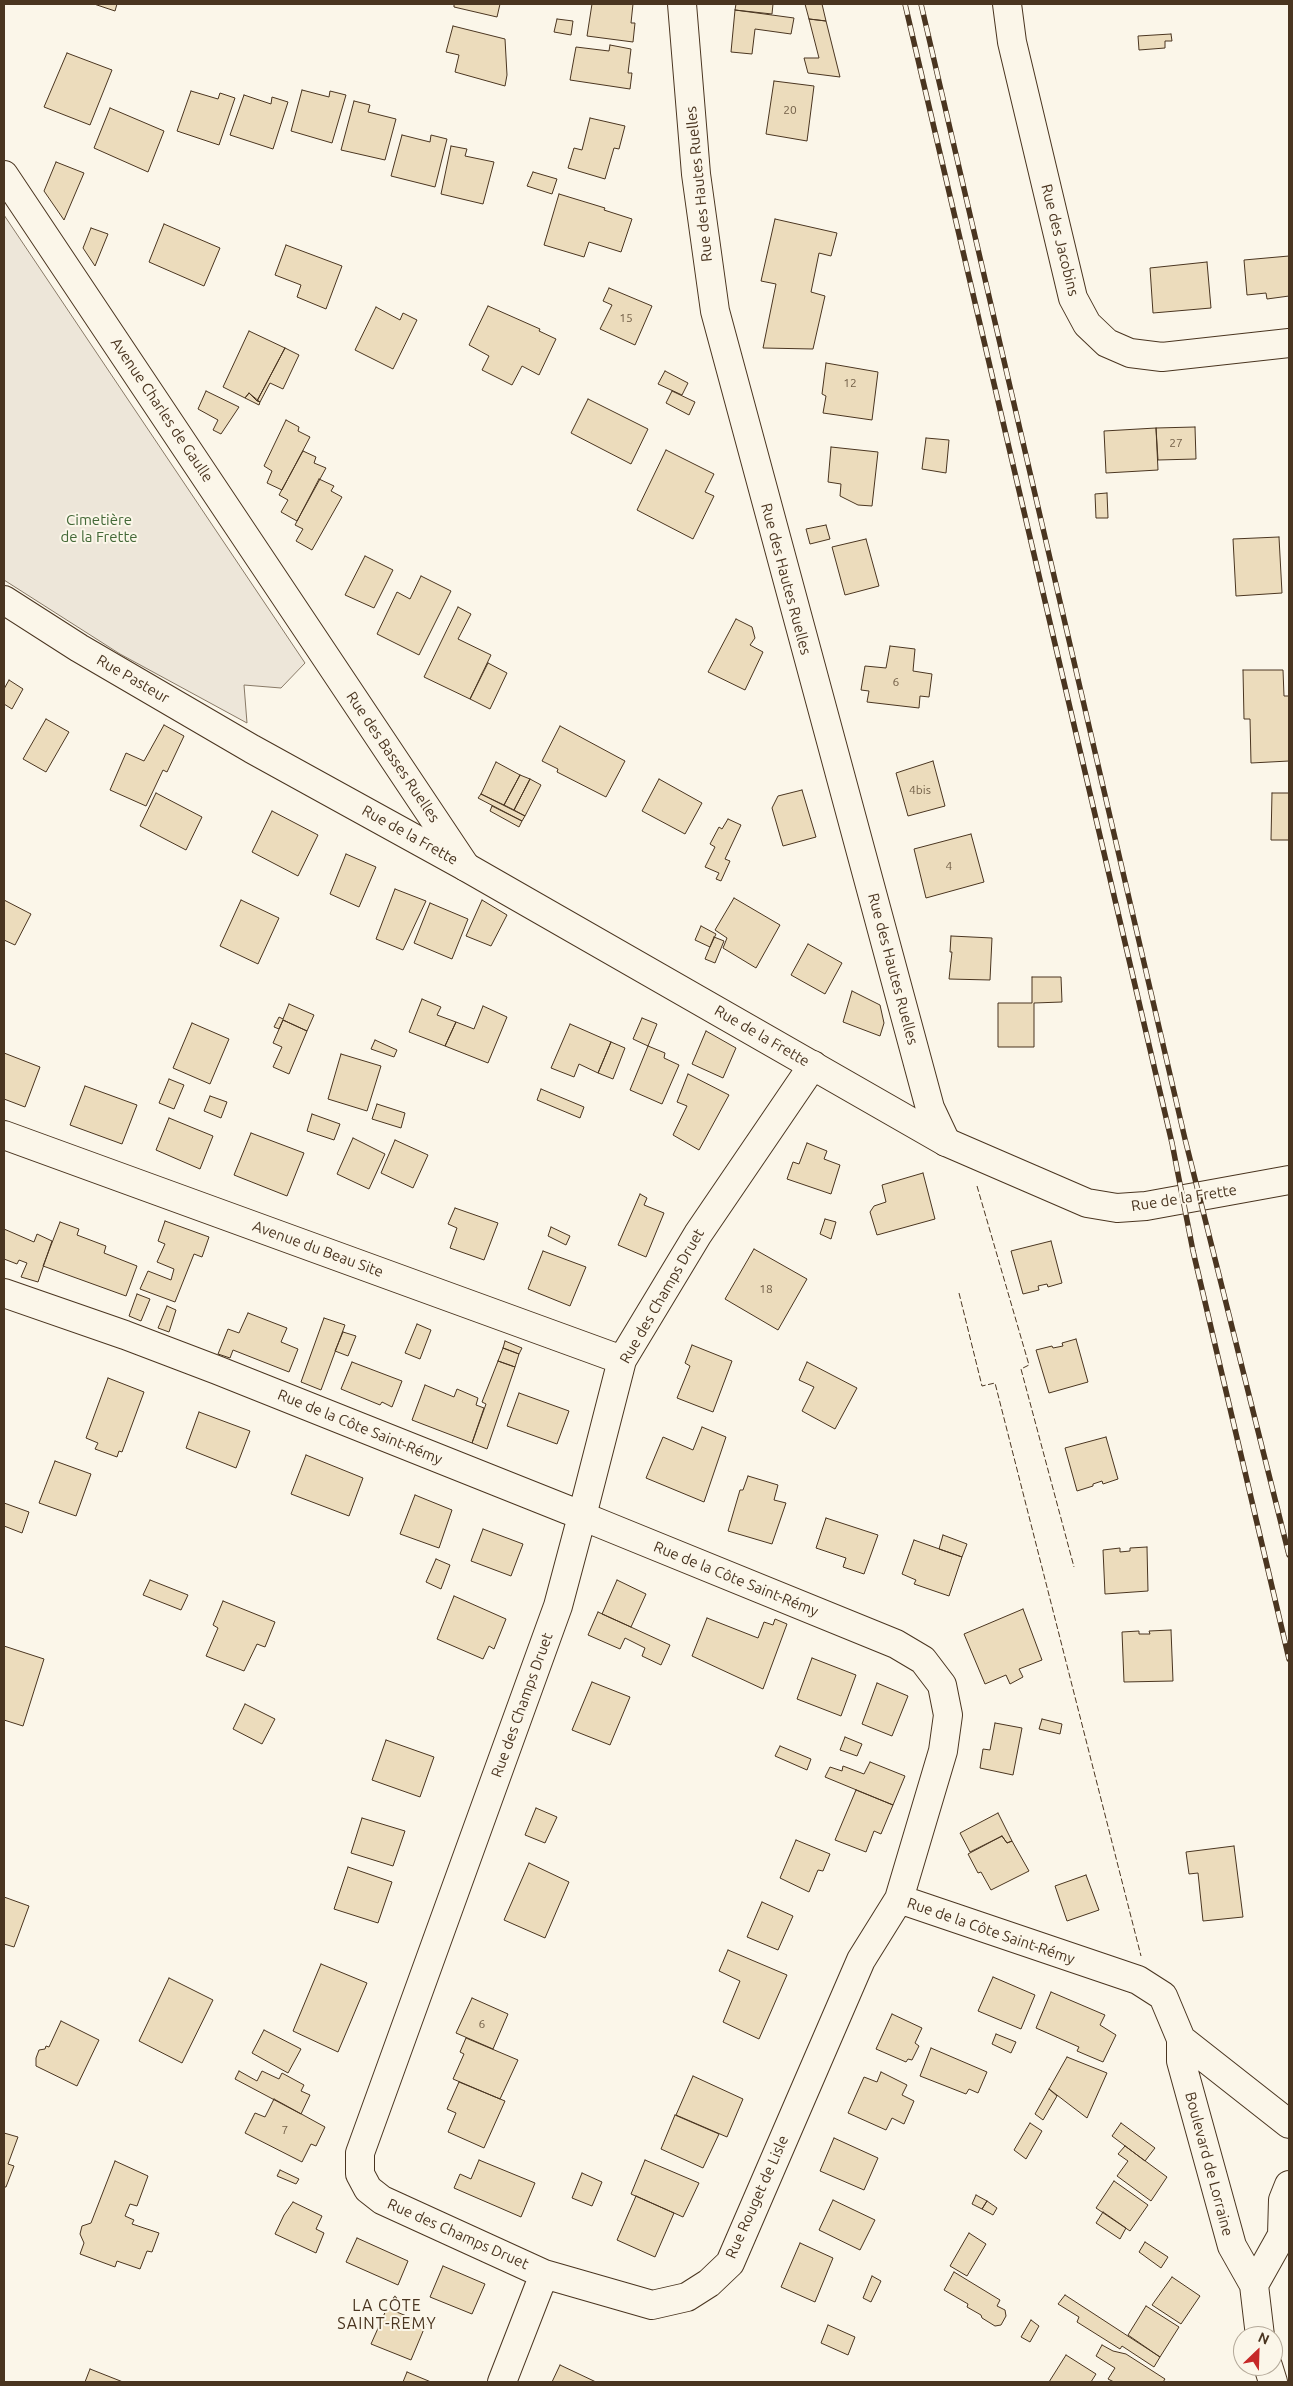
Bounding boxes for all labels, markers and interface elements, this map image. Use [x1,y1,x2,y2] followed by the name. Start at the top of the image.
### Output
[783,103,797,117] house number: 20
[682,105,716,263] street label: Rue des Hautes Ruelles
[1037,182,1083,298] street label: Rue des Jacobins
[619,311,633,325] house number: 15
[107,334,217,486] street label: Avenue Charles de Gaulle
[843,376,857,390] house number: 12
[1169,436,1183,450] house number: 27
[757,501,815,657] street label: Rue des Hautes Ruelles
[60,511,138,546] park label: Cimetière de la Frette
[93,651,173,707] street label: Rue Pasteur
[893,675,899,689] house number: 6
[342,688,444,826] street label: Rue des Basses Ruelles
[909,783,931,797] house number: 4bis
[359,801,461,869] street label: Rue de la Frette
[946,859,952,873] house number: 4
[864,891,922,1047] street label: Rue des Hautes Ruelles
[711,1001,813,1071] street label: Rue de la Frette
[1130,1181,1238,1215] street label: Rue de la Frette
[250,1217,386,1281] street label: Avenue du Beau Site
[616,1225,708,1367] street label: Rue des Champs Druet
[759,1282,773,1296] house number: 18
[275,1386,445,1468] street label: Rue de la Côte Saint-Rémy
[651,1538,821,1620] street label: Rue de la Côte Saint-Rémy
[487,1630,557,1780] street label: Rue des Champs Druet
[905,1894,1077,1968] street label: Rue de la Côte Saint-Rémy
[479,2017,485,2031] house number: 6
[1181,2090,1237,2238] street label: Boulevard de Lorraine
[282,2123,288,2137] house number: 7
[722,2133,792,2261] street label: Rue Rouget de Lisle
[385,2195,531,2273] street label: Rue des Champs Druet
[336,2296,438,2334] district label: LA CÔTE SAINT-REMY
[1233,2326,1283,2376] north arrow
[1256,2329,1272,2348] text: N

